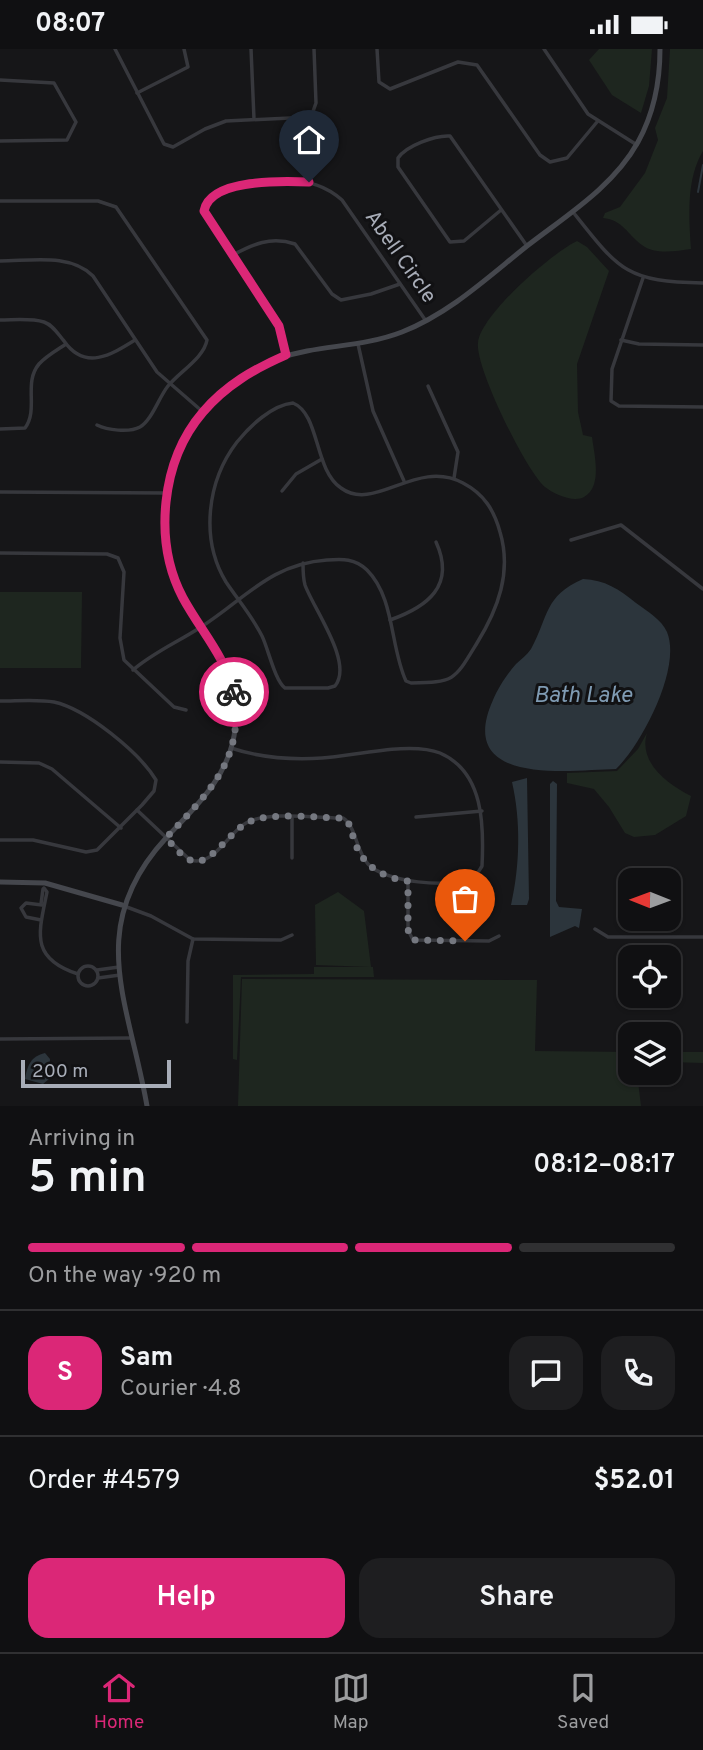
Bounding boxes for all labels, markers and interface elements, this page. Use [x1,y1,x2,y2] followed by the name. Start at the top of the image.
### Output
[35,8,105,41] text: 08:07
[279,110,339,182] pin
[290,121,328,159] icon: home
[358,205,442,309] street label: Abell Circle
[199,657,269,727] courier
[215,673,253,711] icon: bike
[534,682,633,711] water label: Bath Lake
[618,868,681,931] north arrow
[618,868,681,1085] map controls
[435,869,495,941] pin
[446,880,484,918] icon: bag
[618,945,681,1008] button: locate
[618,1022,681,1085] button: layers
[21,1057,172,1089] scale bar
[32,1060,88,1084] text: 200 m
[28,1125,135,1154] text: Arriving in
[533,1149,675,1182] text: 08:12–08:17
[28,1150,147,1209] text: 5 min
[28,1262,221,1291] text: On the way · 920 m
[509,1336,583,1410] button: chat
[601,1336,675,1410] button: phone
[120,1342,173,1375] text: Sam
[57,1357,73,1390] text: S
[120,1375,241,1404] text: Courier · 4.8
[28,1465,181,1498] text: Order #4579
[594,1465,675,1498] text: $52.01
[28,1558,345,1638] button: Help
[359,1558,675,1638] button: Share
[94,1669,144,1735] tab: Home
[332,1669,370,1735] tab: Map
[557,1669,609,1735] tab: Saved

